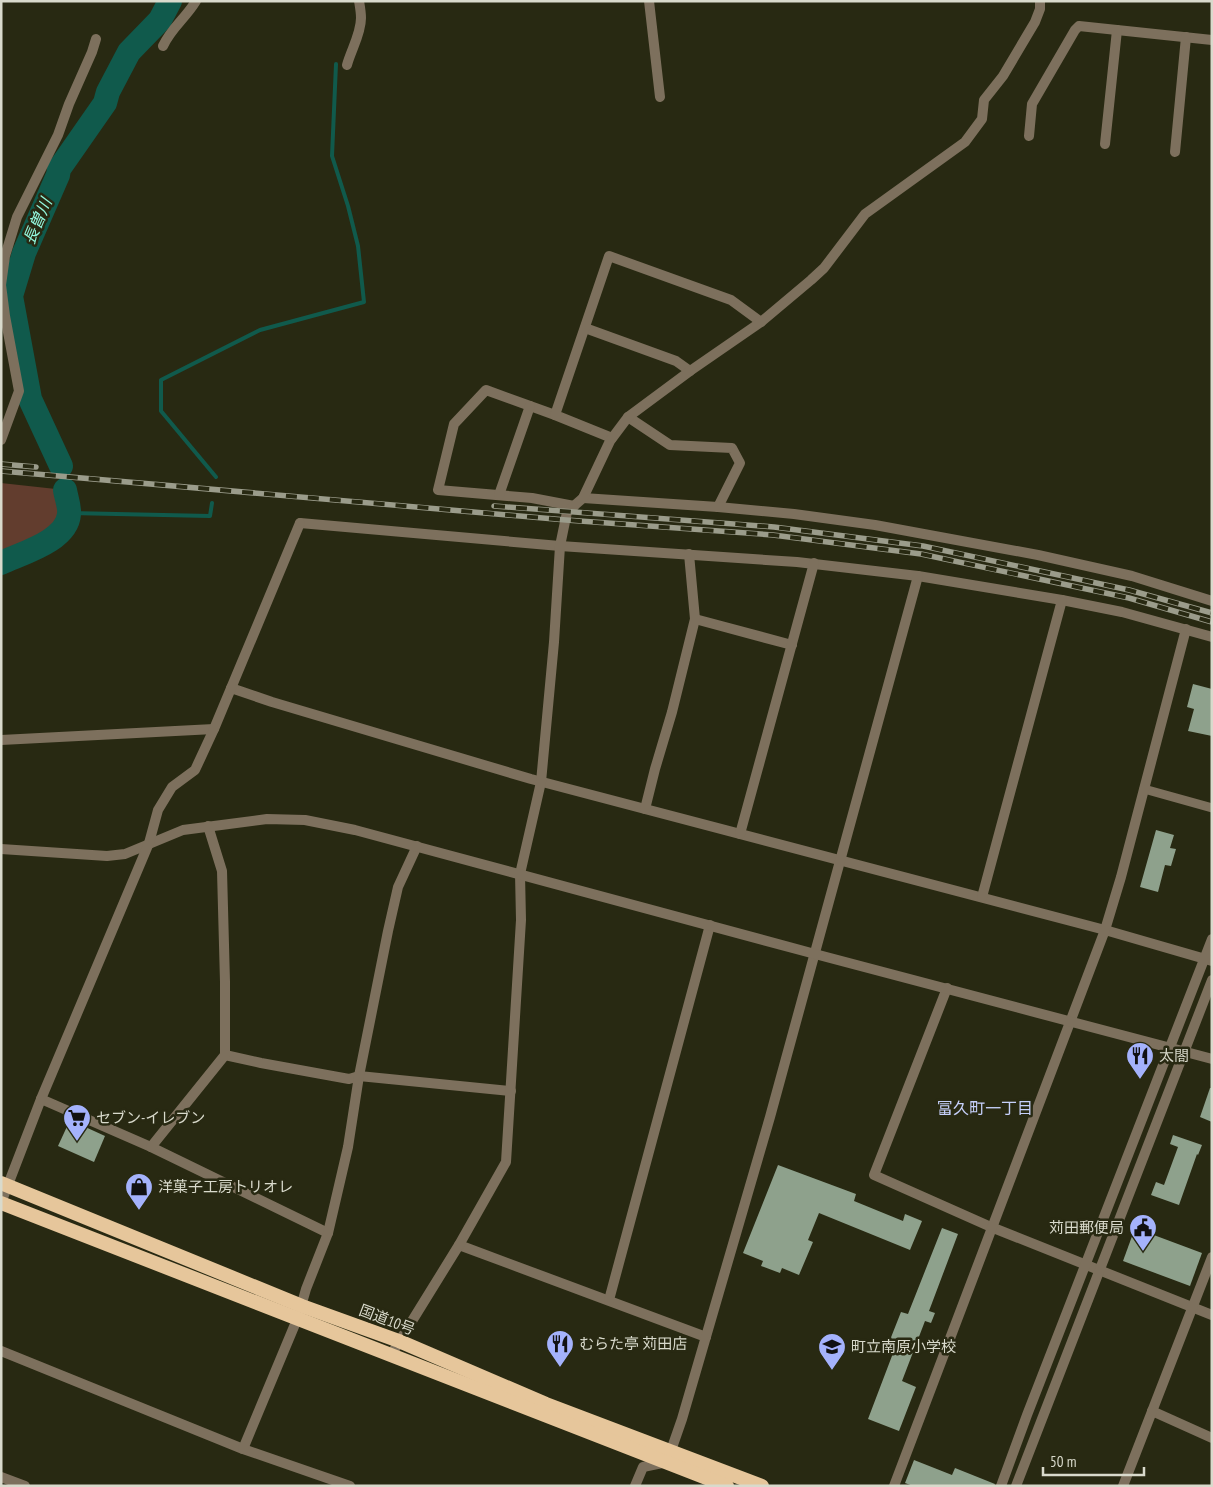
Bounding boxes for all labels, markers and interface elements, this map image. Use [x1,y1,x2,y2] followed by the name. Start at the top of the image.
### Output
[18,193,56,247] water label: 長曽川
[1125,1041,1155,1080] restaurant icon: 太閤
[1159,1046,1189,1065] place label: 太閤
[937,1098,1033,1118] district label: 富久町一丁目
[62,1103,92,1142] supermarket icon: セブン-イレブン
[96,1108,205,1127] place label: セブン-イレブン
[124,1172,154,1211] shop icon: 洋菓子工房トリオレ
[158,1177,293,1196] place label: 洋菓子工房トリオレ
[1128,1213,1158,1252] public building icon: 苅田郵便局
[1049,1218,1124,1237] place label: 苅田郵便局
[356,1300,418,1339] street label: 国道10号
[545,1329,575,1368] restaurant icon: むらた亭 苅田店
[817,1332,847,1371] school or university icon: 町立南原小学校
[579,1334,687,1353] place label: むらた亭 苅田店
[851,1337,956,1356] place label: 町立南原小学校
[1043,1444,1144,1476] scale bar
[1050,1452,1076,1471] text: 50 m

